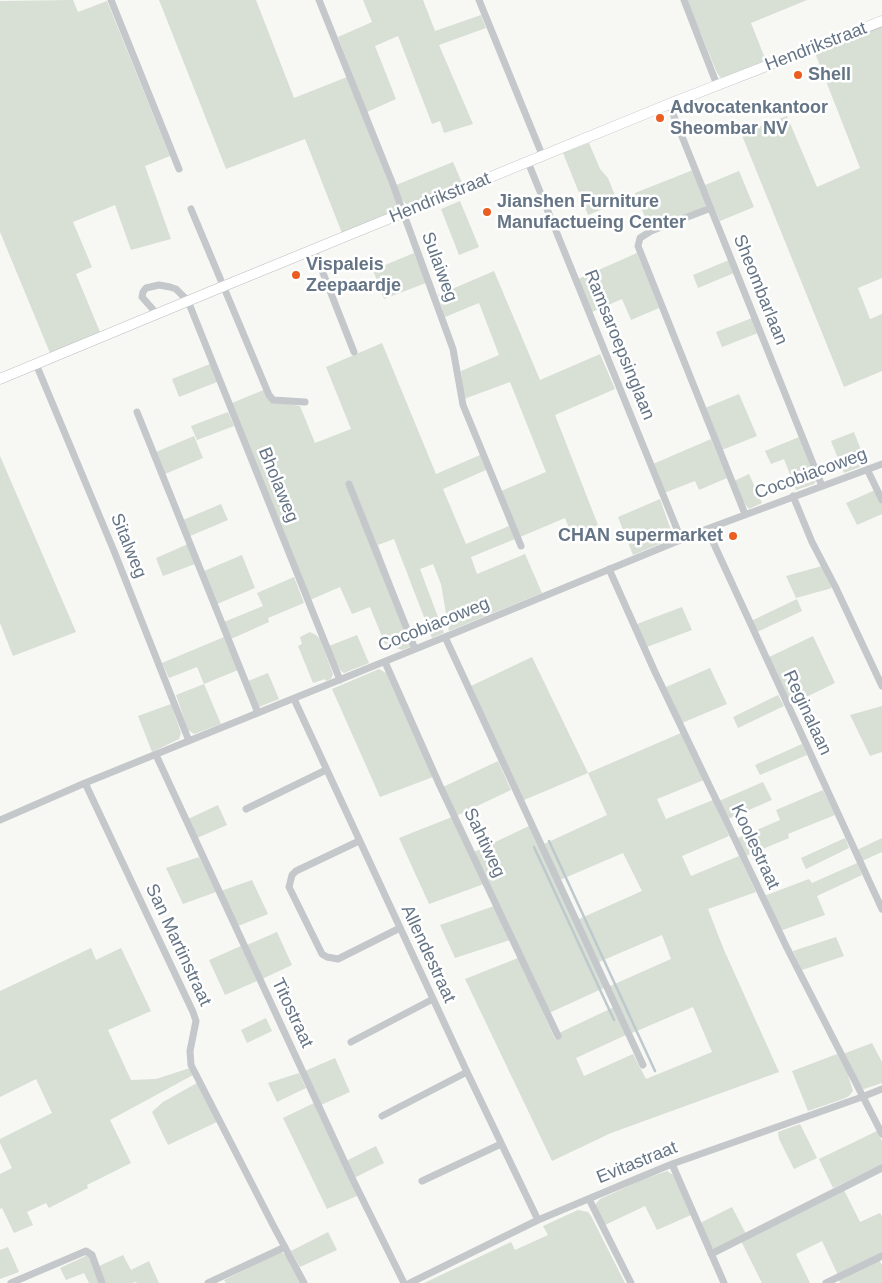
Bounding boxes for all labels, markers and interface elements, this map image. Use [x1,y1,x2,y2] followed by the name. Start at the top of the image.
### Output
[762,18,870,76] street label: Hendrikstraat
[808,64,851,86] place label: Shell
[792,69,804,81] marker: Shell
[670,97,828,140] place label: Advocatenkantoor Sheombar NV
[654,112,666,124] marker: Advocatenkantoor Sheombar NV
[386,168,494,228] street label: Hendrikstraat
[497,191,686,233] place label: Jianshen Furniture Manufactueing Center
[481,206,493,218] marker: Jianshen Furniture Manufactueing Center
[416,229,462,305] street label: Sulaiweg
[728,232,792,348] street label: Sheombarlaan
[306,254,401,296] place label: Vispaleis Zeepaardje
[579,267,659,423] street label: Ramsaroepsinglaan
[290,269,302,281] marker: Vispaleis Zeepaardje
[253,444,303,526] street label: Bholaweg
[752,444,870,504] street label: Cocobiacoweg
[105,510,151,582] street label: Sitalweg
[558,525,723,547] place label: CHAN supermarket
[727,530,739,542] marker: CHAN supermarket
[375,593,493,657] street label: Cocobiacoweg
[778,667,836,759] street label: Reginalaan
[726,801,784,893] street label: Koolestraat
[459,805,509,881] street label: Sahtiweg
[140,881,216,1009] street label: San Martinstraat
[396,902,460,1006] street label: Allendestraat
[266,975,318,1051] street label: Titostraat
[594,1137,680,1189] street label: Evitastraat

